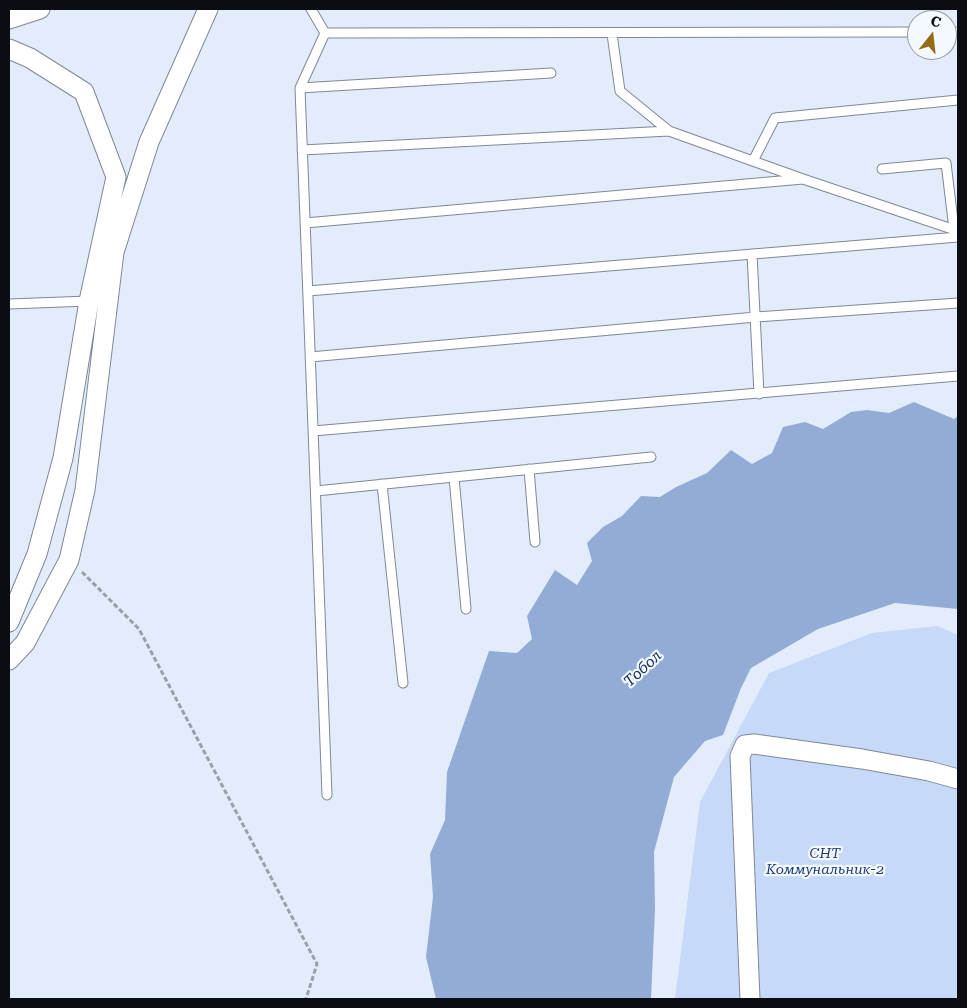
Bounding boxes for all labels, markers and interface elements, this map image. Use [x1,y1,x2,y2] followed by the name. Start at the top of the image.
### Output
[907,10,957,60] north arrow
[929,12,943,31] text: С
[620,647,666,691] water label: Тобол
[766,846,884,879] park label: СНТ Коммунальник-2

